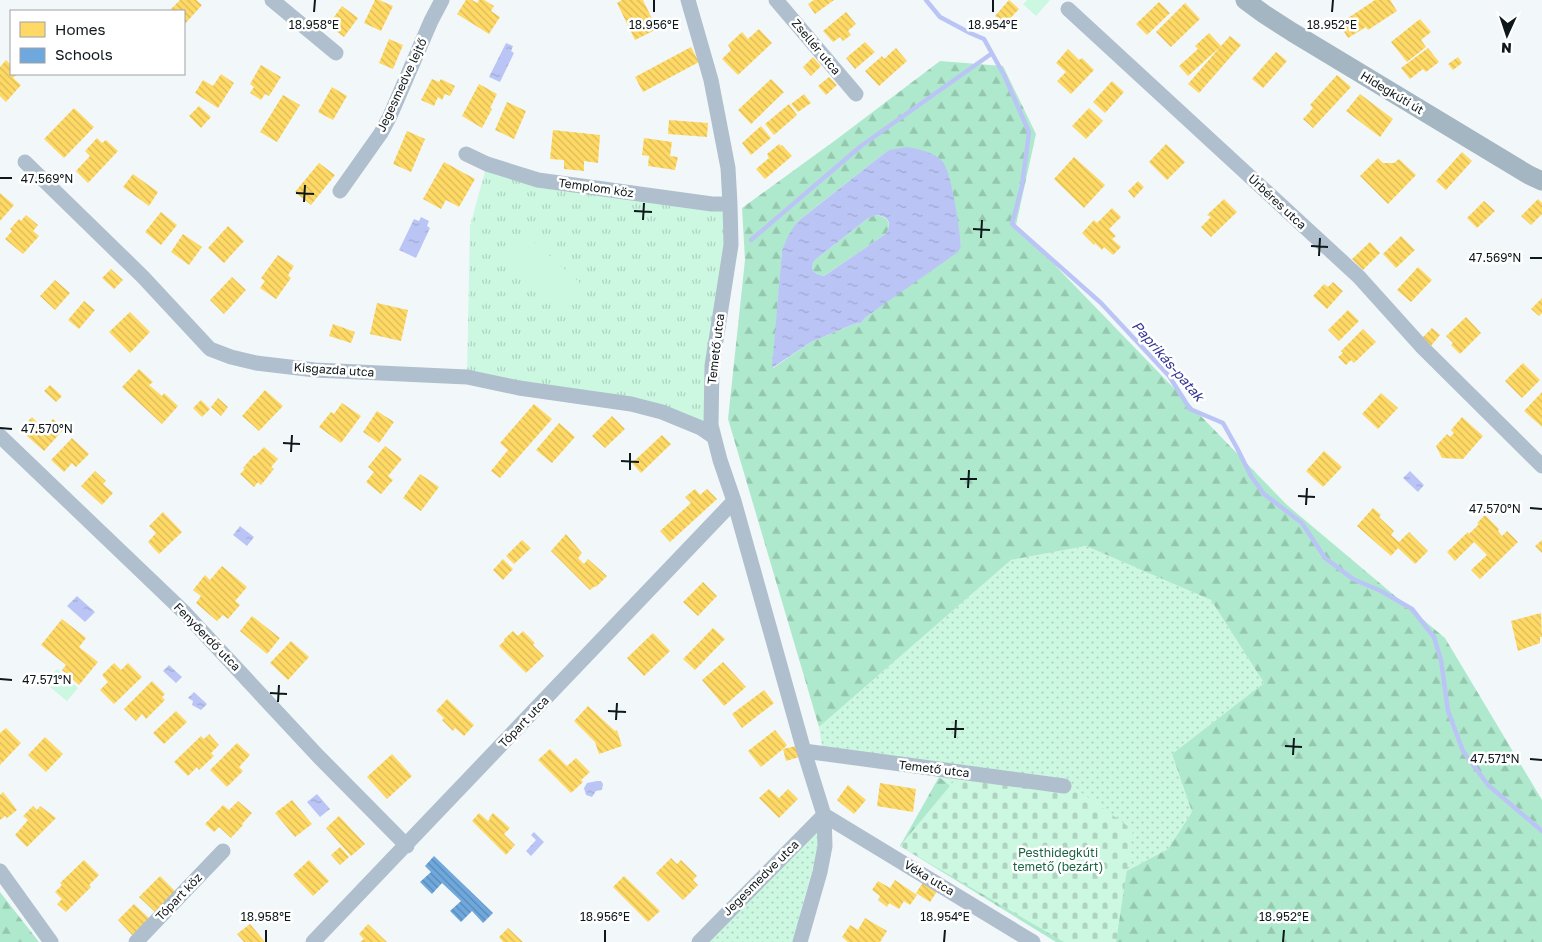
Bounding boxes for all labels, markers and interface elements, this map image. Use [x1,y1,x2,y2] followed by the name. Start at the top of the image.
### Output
[10,10,185,75] legend
[1482,10,1532,60] north arrow
[789,16,844,78] street label: Zsellér utca
[289,17,339,32] text: 18.958°E
[629,17,679,32] text: 18.956°E
[968,17,1018,32] text: 18.954°E
[1307,17,1357,32] text: 18.952°E
[55,20,105,38] text: Homes
[373,36,430,134] street label: Jegesmedve lejtő
[1501,40,1512,57] text: N
[55,45,113,63] text: Schools
[1358,68,1427,117] street label: Hidegkúti út
[21,171,73,186] text: 47.569°N
[1245,171,1310,232] street label: Úrbéres utca
[558,175,635,200] street label: Templom köz
[1469,250,1521,265] text: 47.569°N
[704,313,727,385] street label: Temető utca
[1129,317,1209,406] water label: Paprikás-patak
[293,359,375,380] street label: Kisgazda utca
[21,421,73,436] text: 47.570°N
[1469,501,1521,516] text: 47.570°N
[171,599,244,674] street label: Fenyőerdő utca
[22,672,72,687] text: 47.571°N
[495,693,552,751] street label: Tópart utca
[1470,751,1520,766] text: 47.571°N
[898,757,970,780] street label: Temető utca
[720,837,802,919] street label: Jegesmedve utca
[1013,845,1103,874] park label: Pesthidegkúti temető (bezárt)
[901,857,957,898] street label: Véka utca
[152,870,205,924] street label: Tópart köz
[241,909,291,924] text: 18.958°E
[580,909,630,924] text: 18.956°E
[920,909,970,924] text: 18.954°E
[1259,909,1309,924] text: 18.952°E

